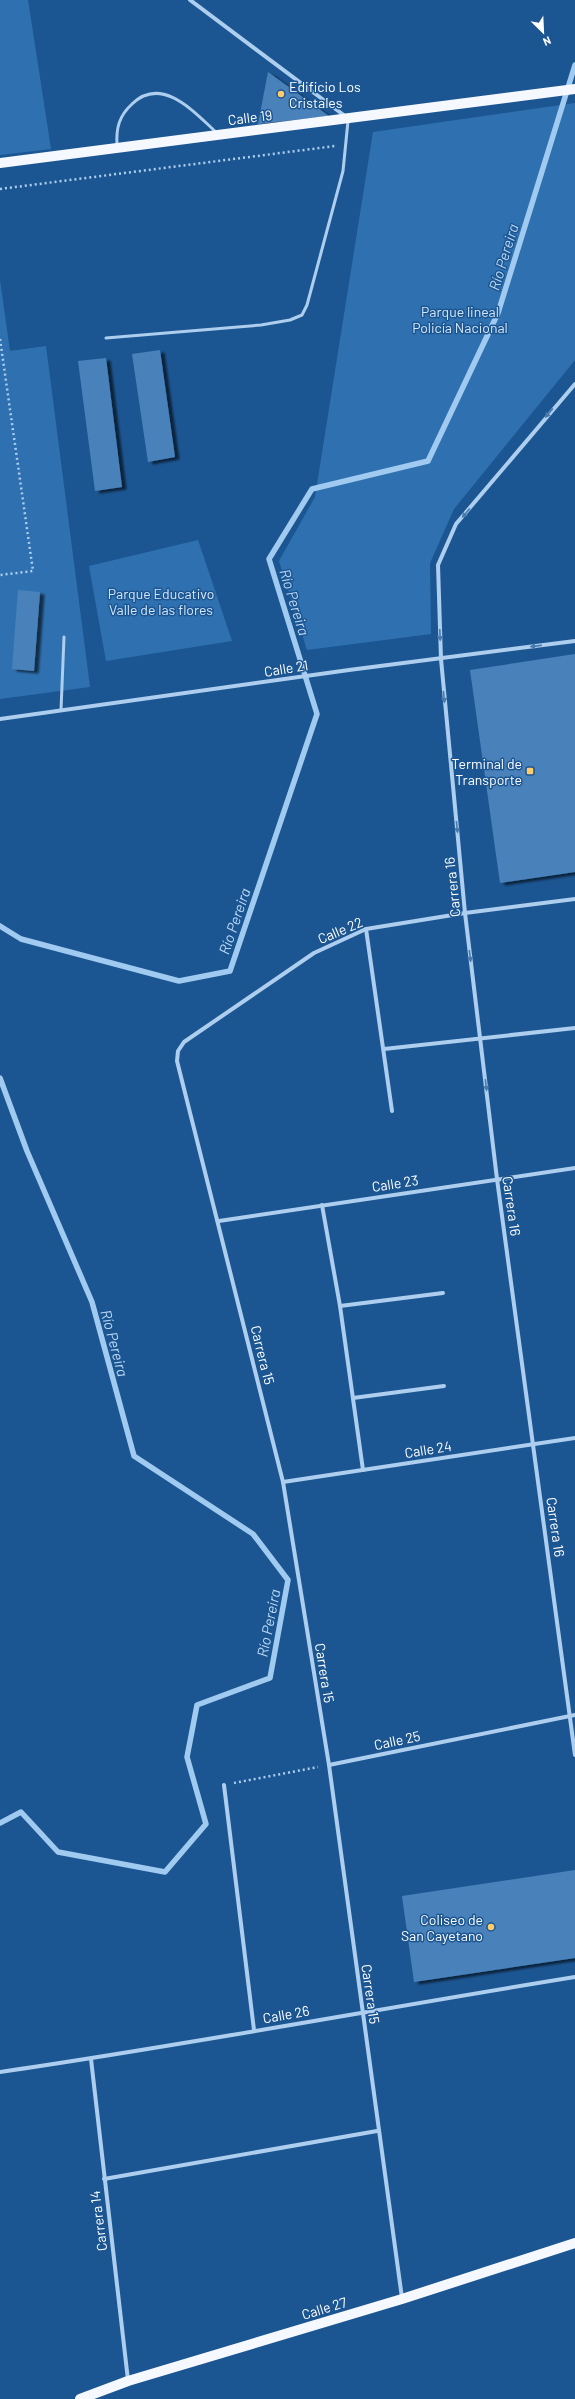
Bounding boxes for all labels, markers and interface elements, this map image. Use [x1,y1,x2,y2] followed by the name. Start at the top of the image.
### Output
[523,12,563,52] north arrow
[541,34,553,49] text: N
[289,78,361,111] place label: Edificio Los Cristales
[276,89,286,99] marker: Edificio Los Cristales
[227,106,273,128] street label: Calle 19
[484,221,522,292] water label: Río Pereira
[412,303,508,336] park label: Parque lineal Policía Nacional
[545,408,554,419] one-way arrow
[461,507,470,518] one-way arrow
[276,567,314,638] water label: Río Pereira
[108,585,214,618] park label: Parque Educativo Valle de las flores
[437,629,443,642] one-way arrow
[530,643,542,649] one-way arrow
[263,656,309,680] street label: Calle 21
[441,691,448,703] one-way arrow
[451,755,522,788] place label: Terminal de Transporte
[525,766,535,776] marker: Terminal de Transporte
[454,821,460,833] one-way arrow
[440,856,464,918] street label: Carrera 16
[214,886,254,956] water label: Río Pereira
[315,913,365,947] street label: Calle 22
[467,950,474,962] one-way arrow
[482,1079,489,1091] one-way arrow
[371,1171,419,1195] street label: Calle 23
[499,1175,525,1237] street label: Carrera 16
[97,1308,133,1379] water label: Río Pereira
[247,1324,279,1386] street label: Carrera 15
[403,1437,453,1461] street label: Calle 24
[543,1496,569,1558] street label: Carrera 16
[253,1588,283,1658] water label: Río Pereira
[312,1642,338,1704] street label: Carrera 15
[372,1727,422,1753] street label: Calle 25
[401,1911,483,1944] place label: Coliseo de San Cayetano
[486,1922,496,1932] marker: Coliseo de San Cayetano
[358,1963,384,2025] street label: Carrera 15
[261,2002,311,2026] street label: Calle 26
[86,2190,110,2252] street label: Carrera 14
[299,2293,349,2323] street label: Calle 27

